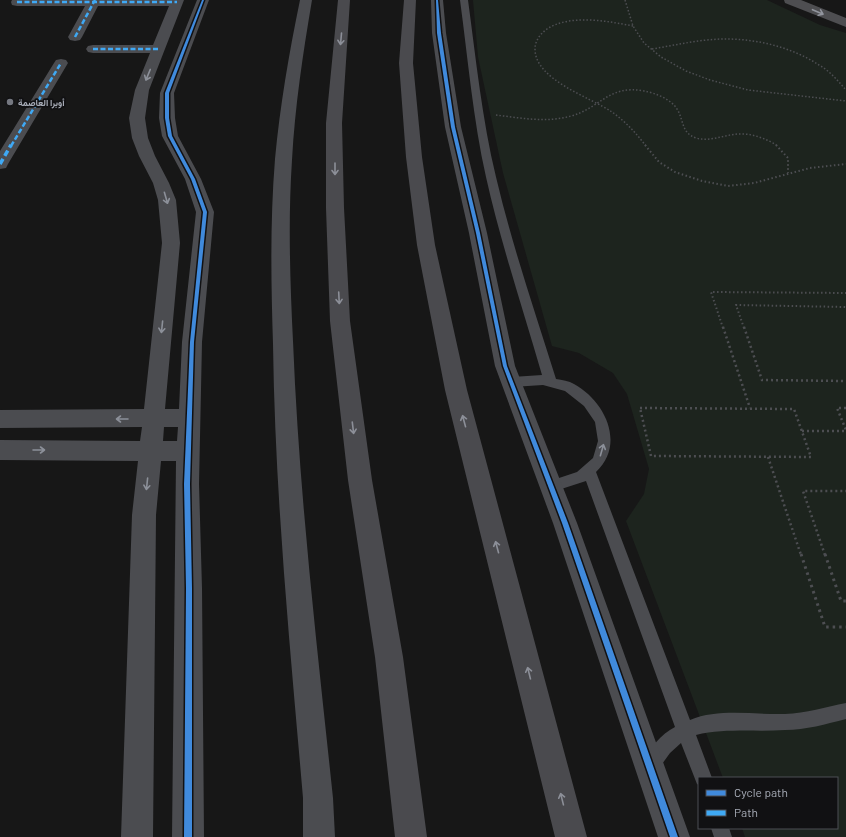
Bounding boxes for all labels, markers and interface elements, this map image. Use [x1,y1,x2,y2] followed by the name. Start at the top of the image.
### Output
[812,9,824,16] one-way arrow
[338,32,345,45] one-way arrow
[143,69,151,81] one-way arrow
[5,97,15,107] marker: أوبرا العاصمة
[18,97,65,109] place label: أوبرا العاصمة
[331,162,338,175] one-way arrow
[163,191,170,204] one-way arrow
[336,291,343,304] one-way arrow
[158,320,166,333] one-way arrow
[116,415,129,423] one-way arrow
[460,415,468,428] one-way arrow
[349,421,357,434] one-way arrow
[599,444,606,457] one-way arrow
[32,446,45,454] one-way arrow
[143,477,151,490] one-way arrow
[493,541,500,554] one-way arrow
[525,667,533,680] one-way arrow
[698,777,838,829] legend
[734,785,788,799] text: Cycle path
[557,793,565,806] one-way arrow
[734,805,758,819] text: Path

